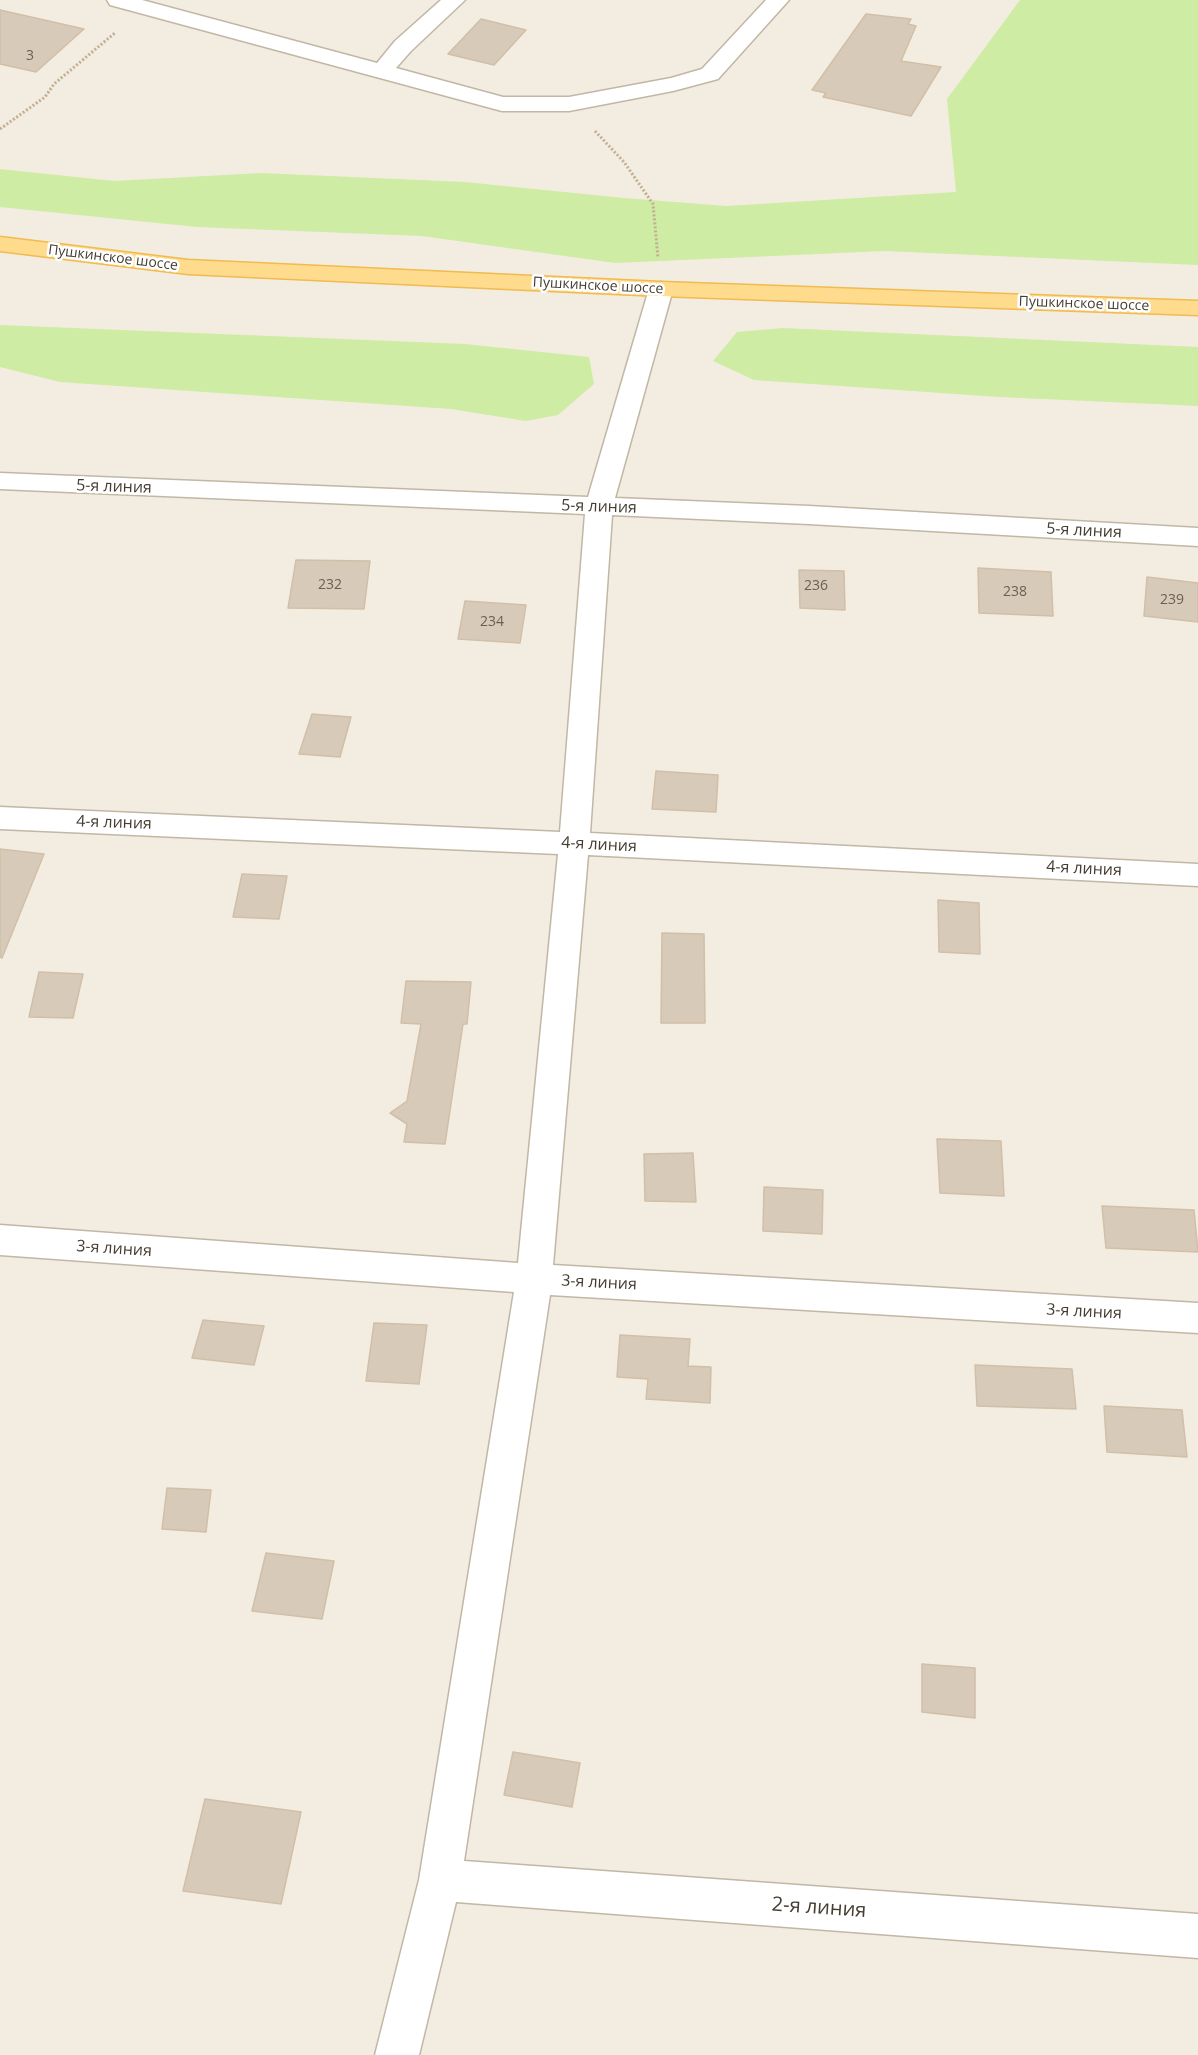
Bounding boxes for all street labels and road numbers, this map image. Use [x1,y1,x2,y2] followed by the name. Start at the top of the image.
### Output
[47,242,179,274] street label: Пушкинское шоссе
[532,274,664,298] street label: Пушкинское шоссе
[1018,293,1150,315] street label: Пушкинское шоссе
[76,476,152,498] street label: 5-я линия
[561,496,637,518] street label: 5-я линия
[1046,519,1122,543] street label: 5-я линия
[76,812,152,834] street label: 4-я линия
[561,833,637,857] street label: 4-я линия
[1046,857,1122,881] street label: 4-я линия
[76,1237,152,1261] street label: 3-я линия
[561,1271,637,1295] street label: 3-я линия
[1046,1300,1122,1324] street label: 3-я линия
[771,1893,867,1923] street label: 2-я линия

